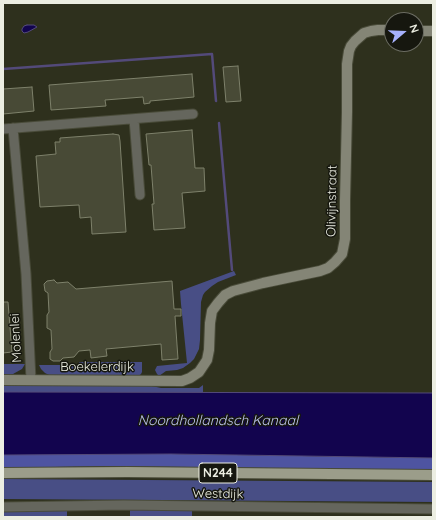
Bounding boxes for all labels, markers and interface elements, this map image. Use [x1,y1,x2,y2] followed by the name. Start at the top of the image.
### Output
[384,12,424,52] north arrow
[406,22,422,35] text: N
[324,165,340,237] street label: Olivijnstraat
[7,313,25,363] street label: Molenlei
[60,359,134,375] street label: Boekelerdijk
[138,413,298,429] water label: Noordhollandsch Kanaal
[199,463,237,483] road number: N244
[192,486,244,502] street label: Westdijk

